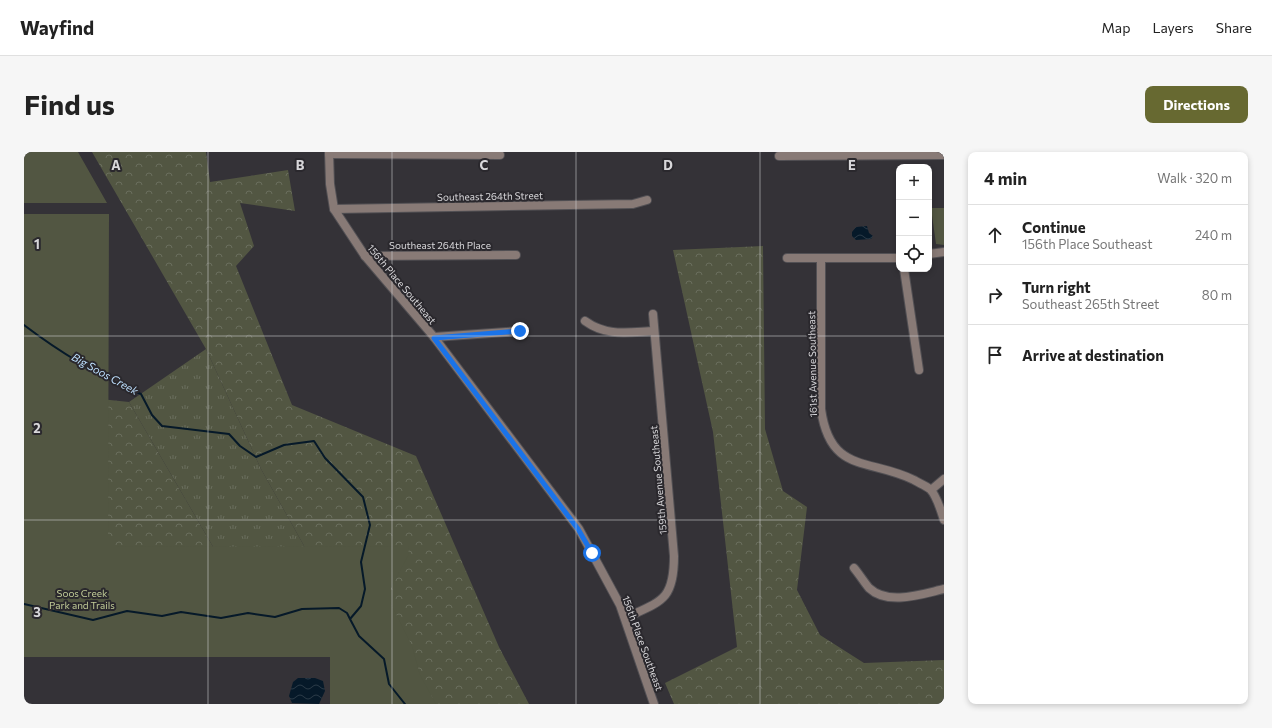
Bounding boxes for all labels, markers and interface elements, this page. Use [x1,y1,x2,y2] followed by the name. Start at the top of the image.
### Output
[20,16,94,39] text: Wayfind
[1102,19,1130,36] text: Map
[1152,19,1194,36] text: Layers
[1216,19,1252,36] text: Share
[1145,86,1248,123] button: Directions
[24,87,115,121] text: Find us
[111,157,121,173] text: A
[296,157,305,173] text: B
[480,157,489,173] text: C
[663,157,673,173] text: D
[848,157,856,173] text: E
[896,164,932,272] map controls
[896,164,932,200] button: +
[984,168,1027,189] text: 4 min
[1157,170,1232,186] text: Walk · 320 m
[437,189,543,203] street label: Southeast 264th Street
[896,200,932,236] button: −
[1022,218,1086,236] text: Continue
[984,224,1006,246] icon: ahead
[1195,227,1232,243] text: 240 m
[34,236,40,252] text: 1
[896,236,932,272] button: locate
[1022,236,1153,252] text: 156th Place Southeast
[389,239,491,251] street label: Southeast 264th Place
[365,242,439,326] street label: 156th Place Southeast
[1022,278,1091,296] text: Turn right
[984,284,1006,306] icon: right
[1202,287,1232,303] text: 80 m
[1022,296,1159,312] text: Southeast 265th Street
[805,311,819,417] street label: 161st Avenue Southeast
[511,322,529,340] route end
[984,344,1006,366] icon: arrive
[1022,346,1164,364] text: Arrive at destination
[70,350,142,398] water label: Big Soos Creek
[33,420,41,436] text: 2
[647,425,669,535] street label: 159th Avenue Southeast
[583,544,601,562] route start
[49,587,115,611] park label: Soos Creek Park and Trails
[620,594,666,692] street label: 156th Place Southeast
[33,604,41,620] text: 3

